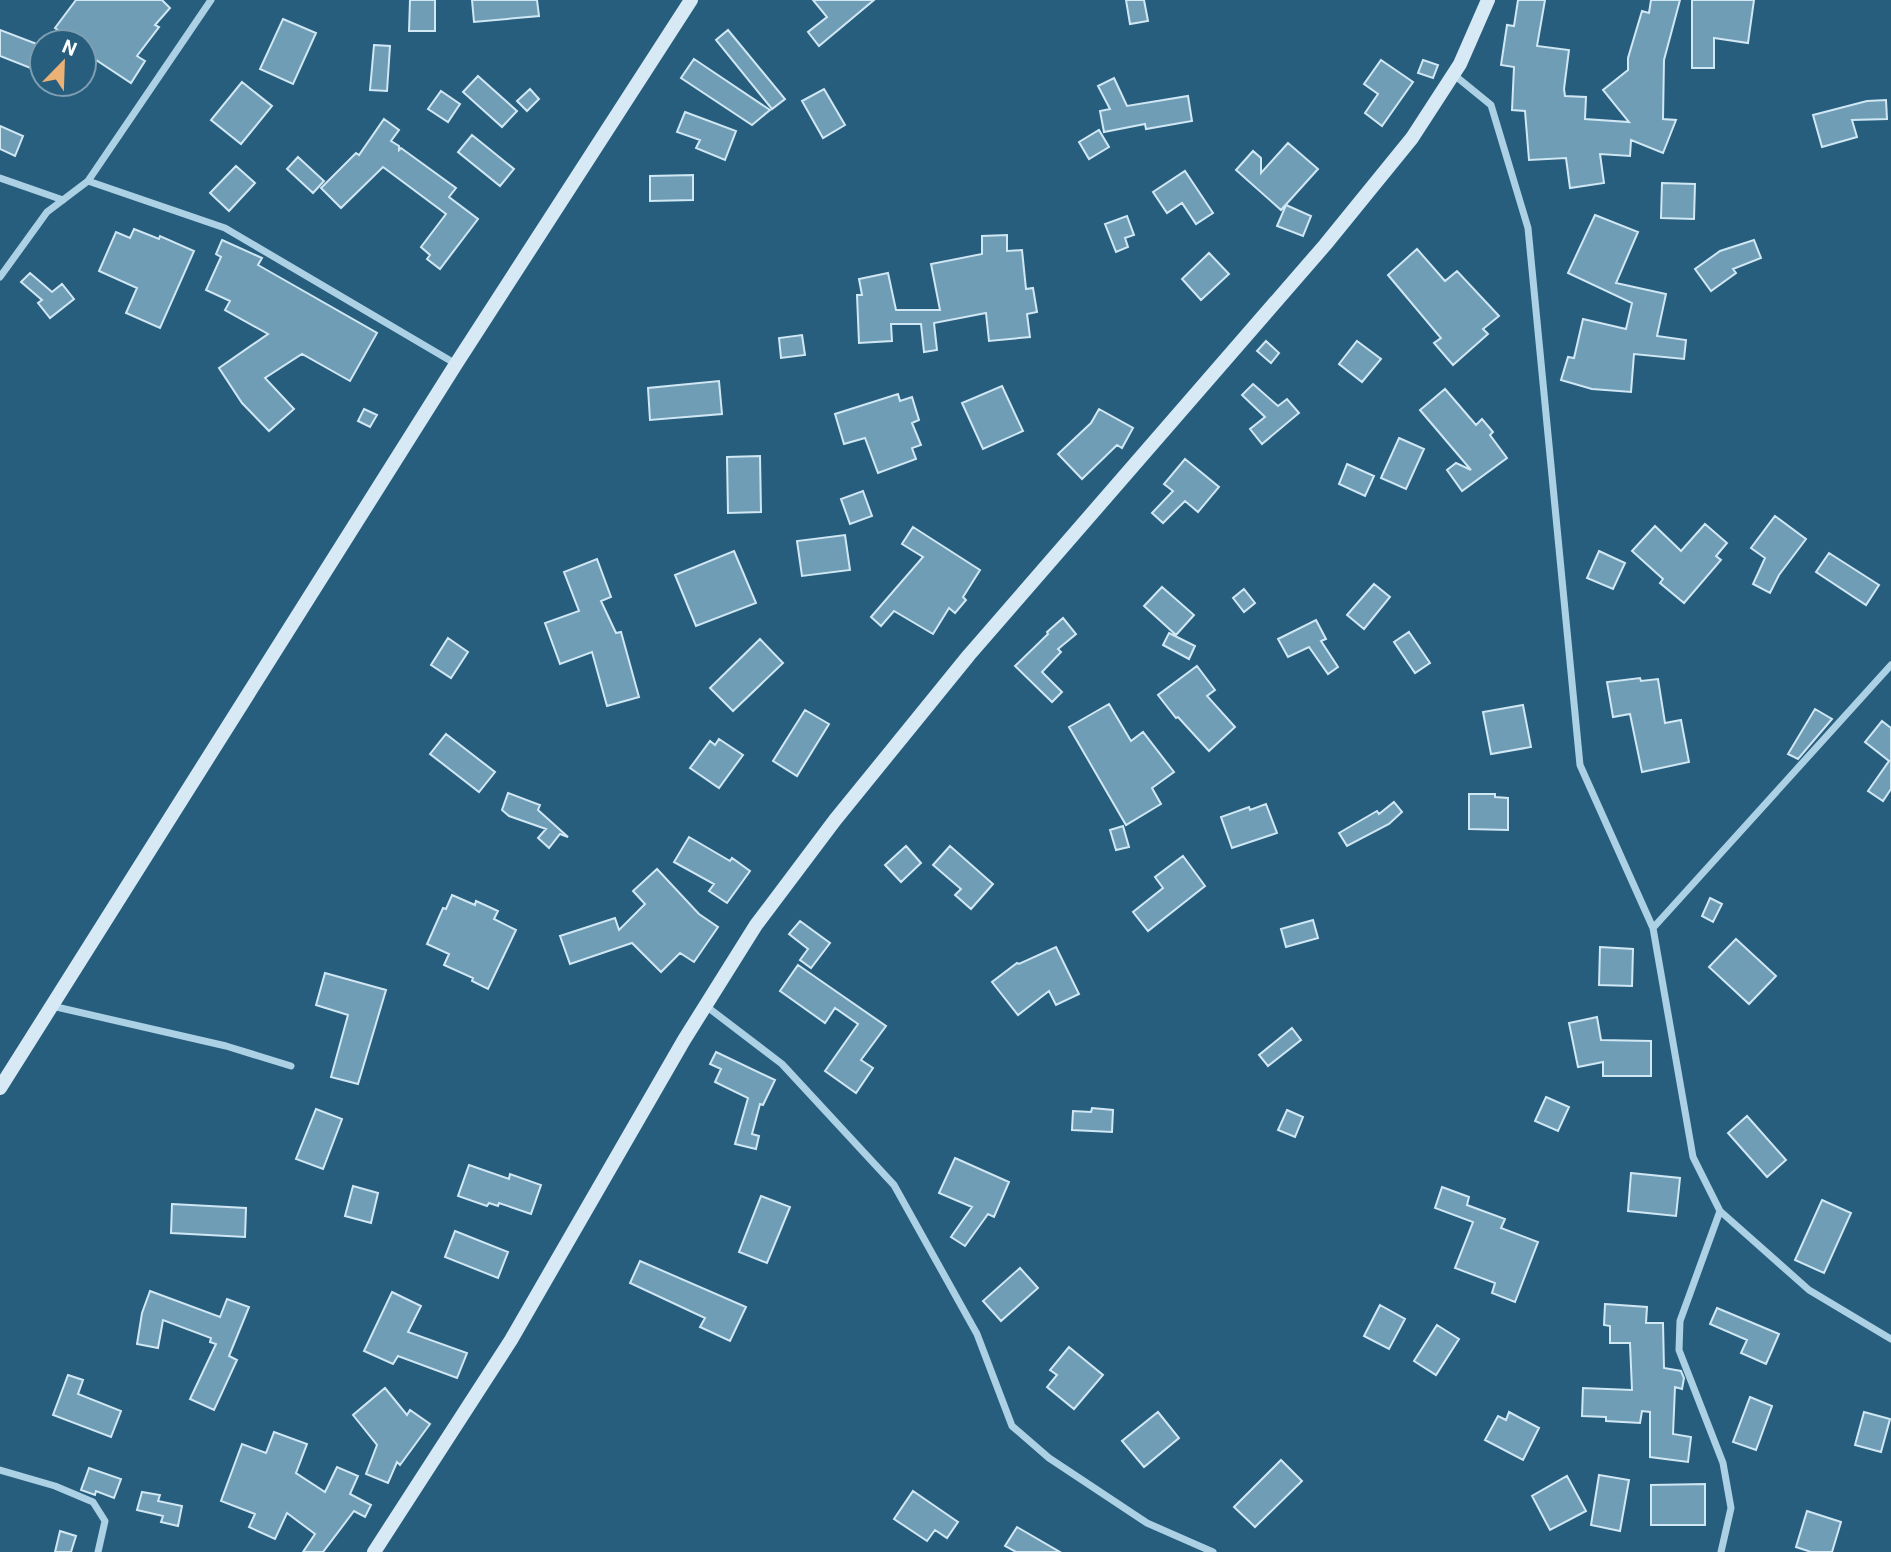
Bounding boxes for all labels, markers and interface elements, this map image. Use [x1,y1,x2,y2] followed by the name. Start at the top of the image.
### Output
[28,28,98,98] north arrow
[59,35,80,61] text: N

